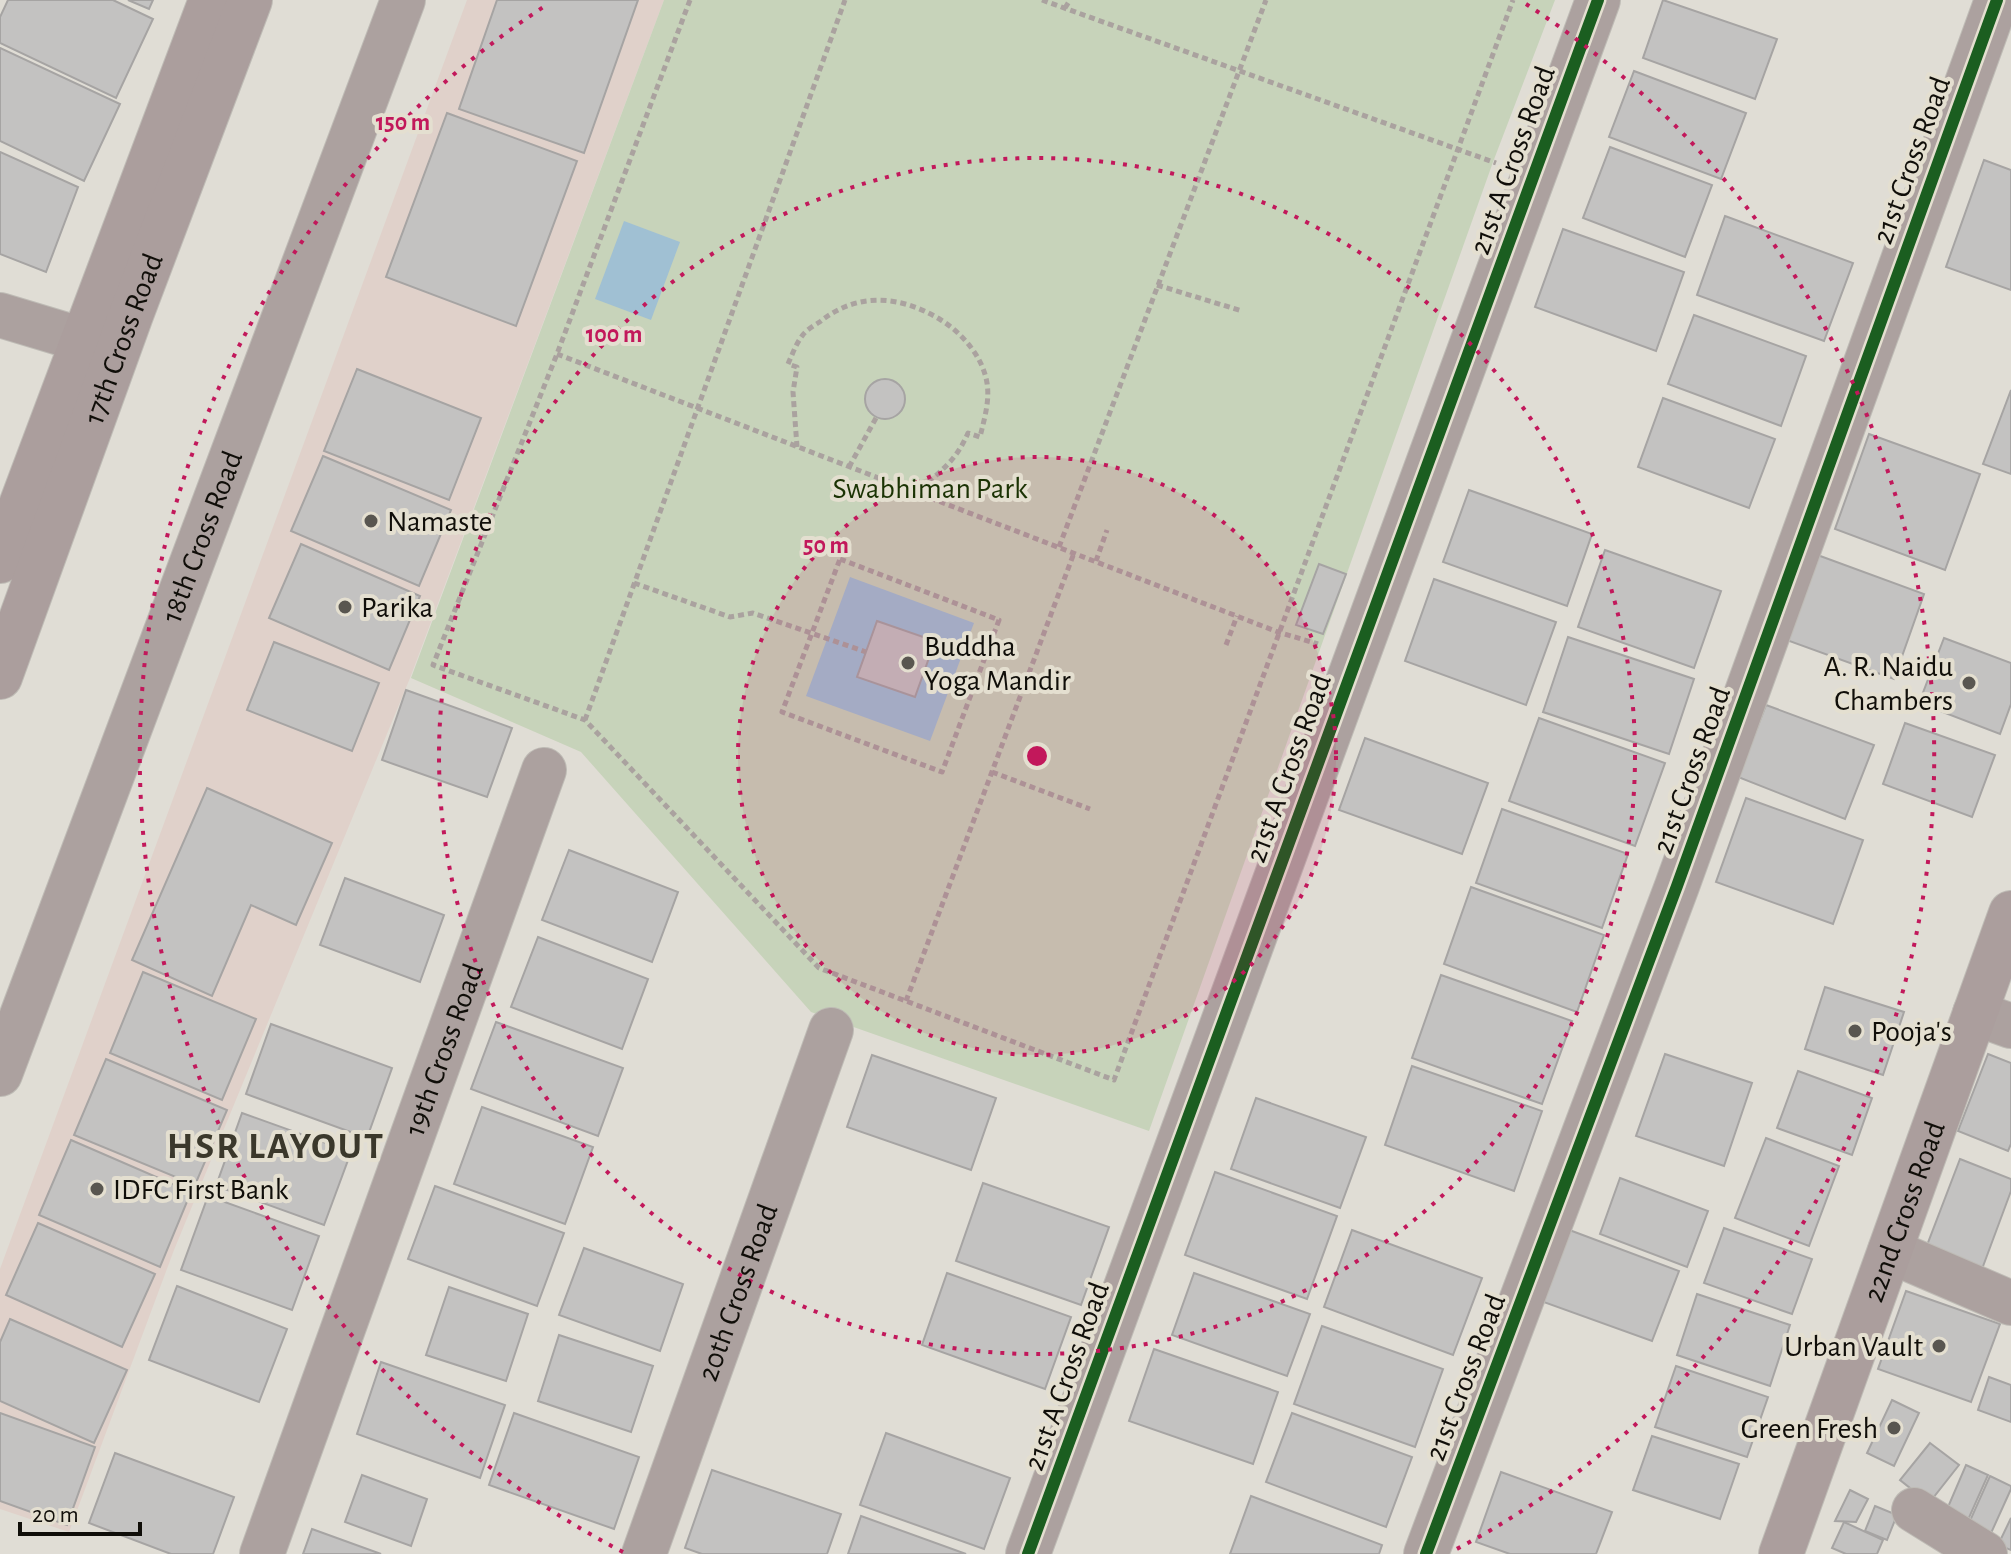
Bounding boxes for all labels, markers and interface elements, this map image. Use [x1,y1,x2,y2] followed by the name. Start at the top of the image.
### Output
[1465,62,1561,259] street label: 21st A Cross Road
[1868,73,1956,248] street label: 21st Cross Road
[376,111,430,135] text: 150 m
[79,250,169,428] street label: 17th Cross Road
[586,323,642,347] text: 100 m
[157,447,248,627] street label: 18th Cross Road
[832,474,1028,504] park label: Swabhiman Park
[387,507,492,537] place label: Namaste
[362,512,380,530] marker: Namaste
[803,534,849,558] text: 50 m
[361,593,433,623] place label: Parika
[336,598,354,616] marker: Parika
[924,632,1071,696] place label: Buddha Yoga Mandir
[1824,652,1953,716] place label: A. R. Naidu Chambers
[899,654,917,672] marker: Buddha Yoga Mandir
[1241,670,1337,867] street label: 21st A Cross Road
[1960,674,1978,692] marker: A. R. Naidu Chambers
[1648,683,1736,858] street label: 21st Cross Road
[1023,742,1051,770] centre of rings
[400,960,489,1140] street label: 19th Cross Road
[1871,1017,1952,1047] place label: Pooja's
[1846,1022,1864,1040] marker: Pooja's
[1859,1117,1951,1306] street label: 22nd Cross Road
[167,1128,385,1166] district label: HSR LAYOUT
[113,1175,289,1205] place label: IDFC First Bank
[88,1180,106,1198] marker: IDFC First Bank
[693,1200,784,1385] street label: 20th Cross Road
[1019,1278,1115,1475] street label: 21st A Cross Road
[1420,1290,1511,1465] street label: 21st Cross Road
[1784,1332,1923,1362] place label: Urban Vault
[1930,1337,1948,1355] marker: Urban Vault
[1741,1414,1878,1444] place label: Green Fresh
[1885,1419,1903,1437] marker: Green Fresh
[20,1486,140,1536] scale bar
[32,1503,79,1527] text: 20 m

